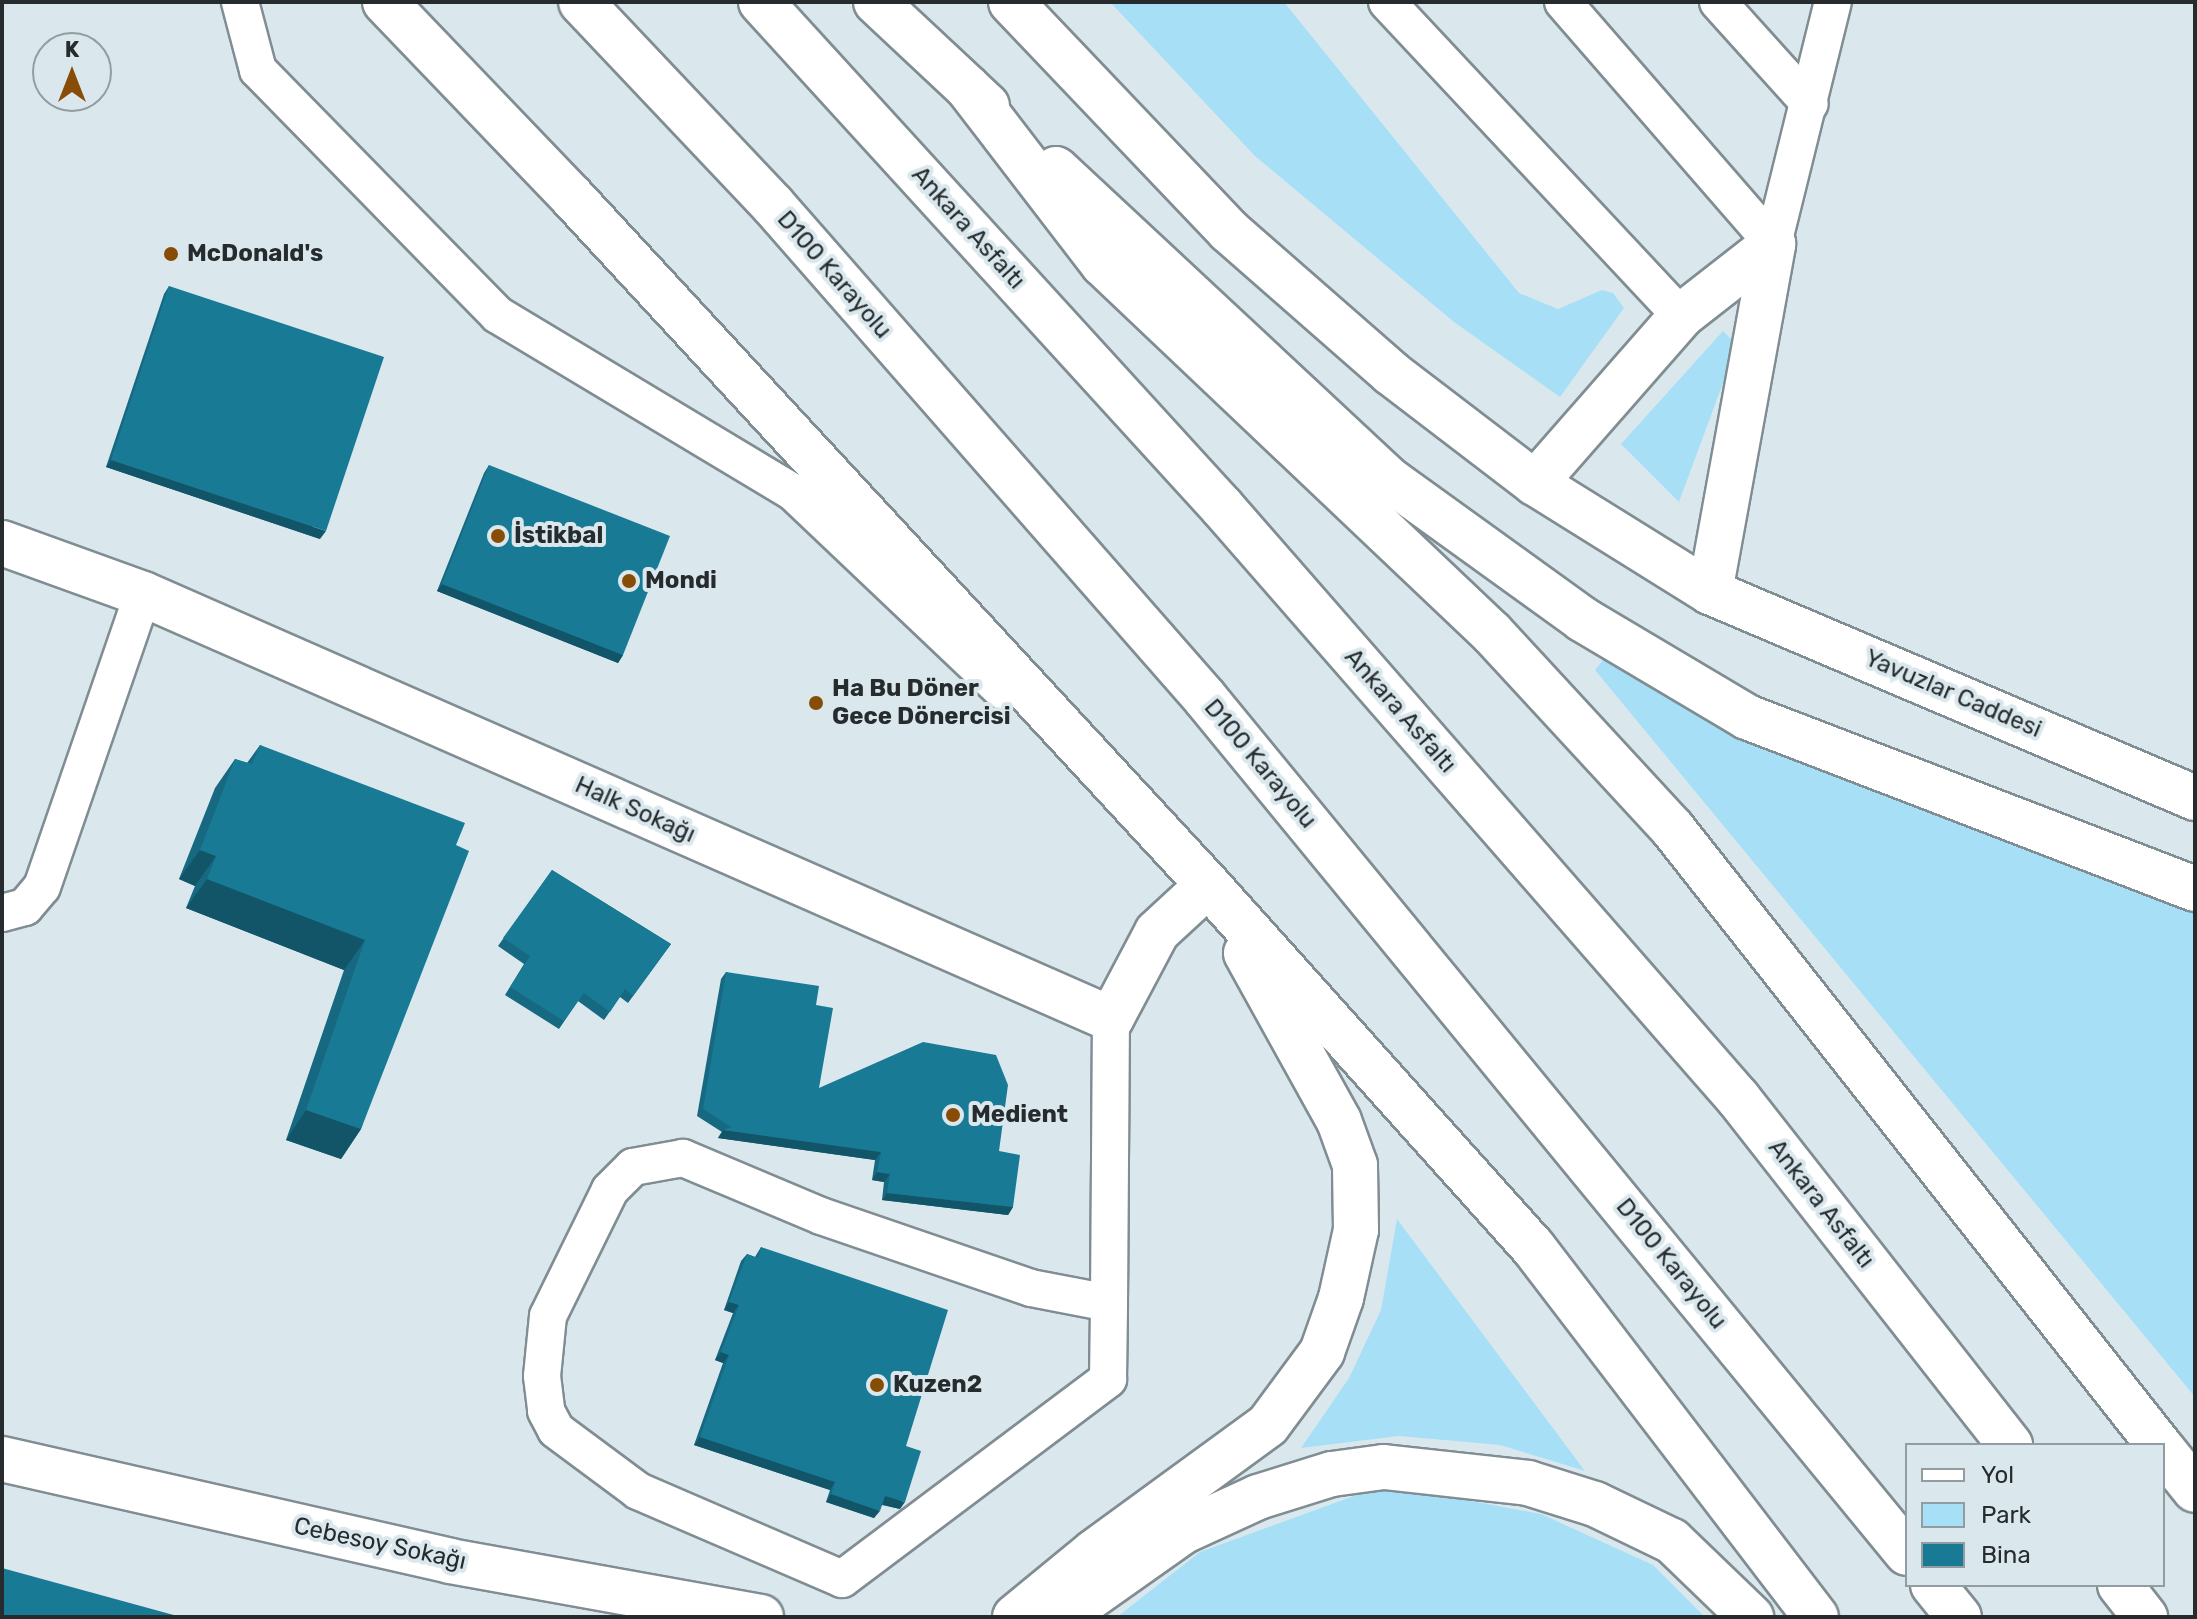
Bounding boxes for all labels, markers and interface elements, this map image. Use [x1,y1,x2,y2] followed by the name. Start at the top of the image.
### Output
[32,32,112,112] north arrow
[65,36,79,63] text: K
[905,161,1031,295] street label: Ankara Asfaltı
[771,205,897,345] street label: D100 Karayolu
[187,240,323,268] place label: McDonald's
[162,245,180,263] marker: McDonald's
[514,522,603,550] place label: İstikbal
[489,527,507,545] marker: İstikbal
[645,567,717,595] place label: Mondi
[620,572,638,590] marker: Mondi
[1338,643,1462,779] street label: Ankara Asfaltı
[1860,644,2046,744] street label: Yavuzlar Caddesi
[832,675,1011,731] place label: Ha Bu Döner Gece Dönercisi
[807,694,825,712] marker: Ha Bu Döner Gece Dönercisi
[1198,694,1322,834] street label: D100 Karayolu
[570,771,700,849] street label: Halk Sokağı
[971,1101,1068,1129] place label: Medient
[942,1104,964,1126] marker: Medient
[1762,1134,1880,1274] street label: Ankara Asfaltı
[1610,1193,1732,1335] street label: D100 Karayolu
[893,1371,982,1399] place label: Kuzen2
[868,1376,886,1394] marker: Kuzen2
[1905,1443,2165,1587] legend
[1981,1461,2014,1489] text: Yol
[1981,1501,2031,1529] text: Park
[291,1512,469,1576] street label: Cebesoy Sokağı
[1981,1541,2031,1569] text: Bina

